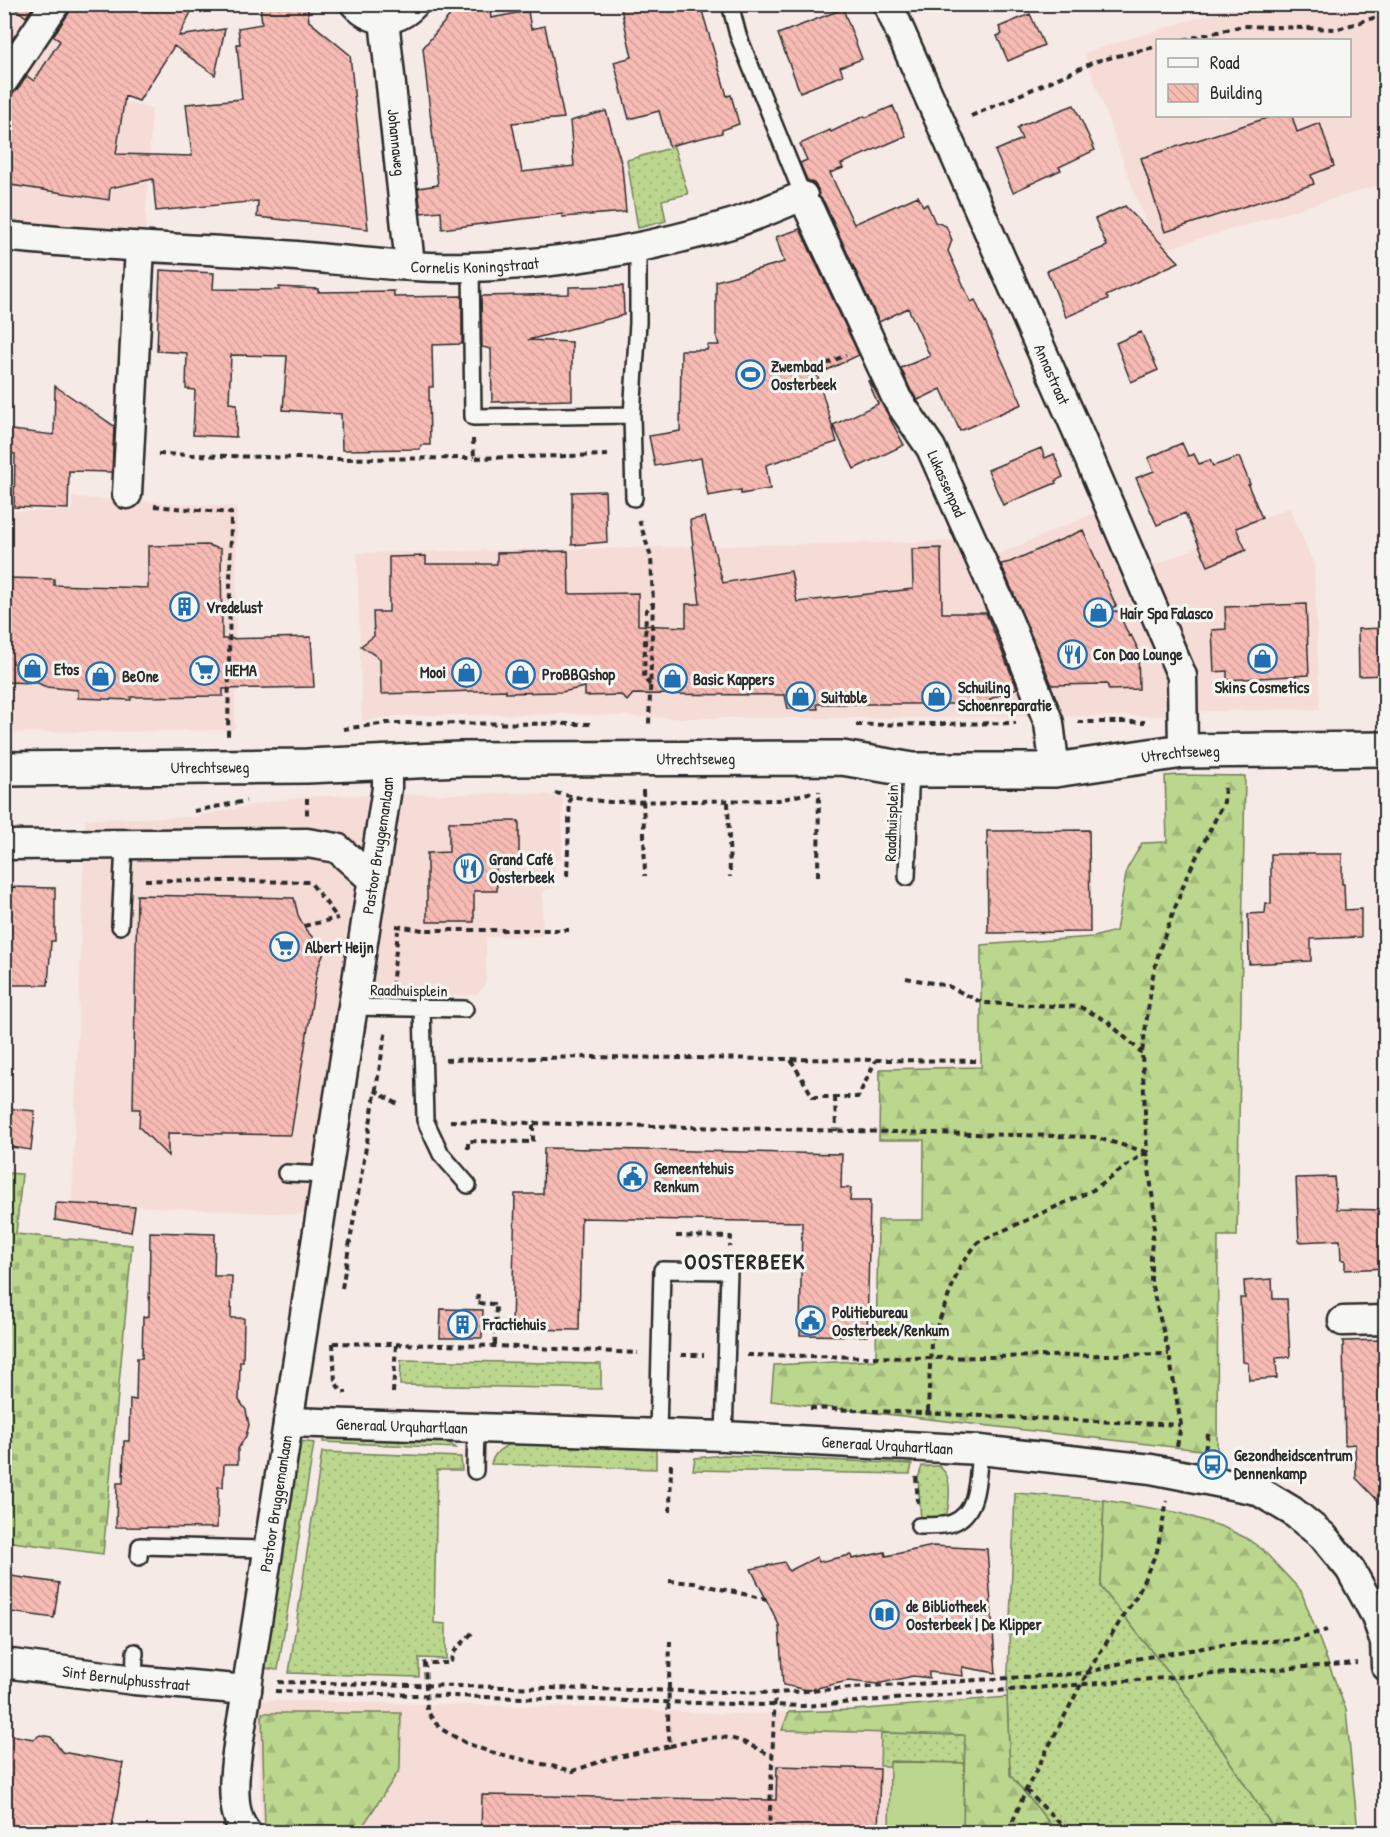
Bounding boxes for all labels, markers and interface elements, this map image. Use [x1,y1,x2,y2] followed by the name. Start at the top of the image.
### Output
[1156,39,1351,117] legend
[1210,50,1240,75] text: Road
[1210,80,1262,105] text: Building
[383,108,411,177] street label: Johannaweg
[410,251,541,278] street label: Cornelis Koningstraat
[1029,340,1075,409] street label: Annastraat
[771,355,837,395] place label: Zwembad Oosterbeek
[734,359,766,391] sports icon: Zwembad Oosterbeek
[922,447,971,520] street label: Lukassenpad
[169,591,201,623] building icon: Vredelust
[206,596,263,618] place label: Vredelust
[1083,597,1115,629] shop icon: Hair Spa Falasco
[1120,602,1213,625] place label: Hair Spa Falasco
[1056,638,1088,670] restaurant icon: Con Dao Lounge
[1093,643,1183,666] place label: Con Dao Lounge
[1246,643,1278,675] shop icon: Skins Cosmetics
[17,653,49,685] shop icon: Etos
[188,654,220,686] supermarket icon: HEMA
[451,656,483,688] shop icon: Mooi
[54,658,80,680] place label: Etos
[505,658,537,690] shop icon: ProBBQshop
[225,659,257,681] place label: HEMA
[85,660,117,692] shop icon: BeOne
[420,661,446,683] place label: Mooi
[542,663,615,686] place label: ProBBQshop
[656,663,688,695] shop icon: Basic Kappers
[122,665,160,687] place label: BeOne
[693,668,775,691] place label: Basic Kappers
[958,676,1052,717] place label: Schuiling Schoenreparatie
[1215,676,1310,698] place label: Skins Cosmetics
[921,680,953,712] shop icon: Schuiling Schoenreparatie
[784,681,816,713] shop icon: Suitable
[821,686,868,708] place label: Suitable
[1140,740,1220,768] street label: Utrechtseweg
[656,747,735,769] street label: Utrechtseweg
[170,756,250,778] street label: Utrechtseweg
[357,777,398,915] street label: Pastoor Bruggemanlaan
[879,784,903,862] street label: Raadhuisplein
[489,848,555,888] place label: Grand Café Oosterbeek
[452,852,484,884] restaurant icon: Grand Café Oosterbeek
[268,931,300,963] supermarket icon: Albert Heijn
[305,936,374,958] place label: Albert Heijn
[370,978,448,1002] street label: Raadhuisplein
[654,1157,734,1197] place label: Gemeentehuis Renkum
[617,1161,649,1193] public building icon: Gemeentehuis Renkum
[684,1246,806,1276] district label: OOSTERBEEK
[832,1301,949,1341] place label: Politiebureau Oosterbeek/Renkum
[795,1305,827,1337] public building icon: Politiebureau Oosterbeek/Renkum
[446,1308,478,1340] building icon: Fractiehuis
[482,1313,547,1335] place label: Fractiehuis
[336,1413,468,1439] street label: Generaal Urquhartlaan
[821,1430,954,1460] street label: Generaal Urquhartlaan
[254,1434,297,1573] street label: Pastoor Bruggemanlaan
[1234,1444,1353,1485] place label: Gezondheidscentrum Dennenkamp
[1197,1448,1229,1480] bus stop icon: Gezondheidscentrum Dennenkamp
[906,1595,1043,1636] place label: de Bibliotheek Oosterbeek | De Klipper
[869,1599,901,1631] library icon: de Bibliotheek Oosterbeek | De Klipper
[61,1660,191,1696] street label: Sint Bernulphusstraat

